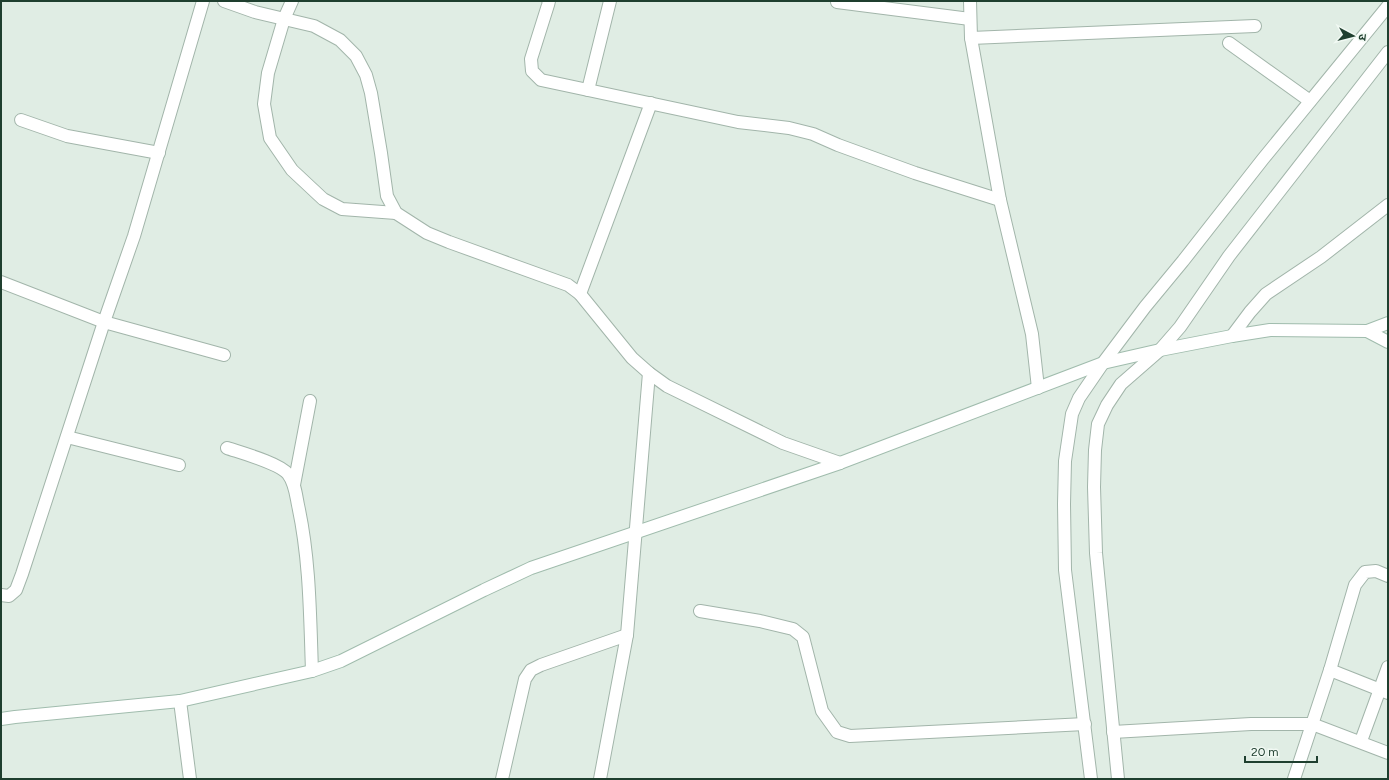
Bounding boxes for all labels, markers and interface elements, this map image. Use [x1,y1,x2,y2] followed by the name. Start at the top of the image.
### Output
[1333,16,1373,56] north arrow
[1356,33,1369,42] text: उ
[1245,738,1317,764] scale bar
[1251,745,1279,759] text: 20 m

